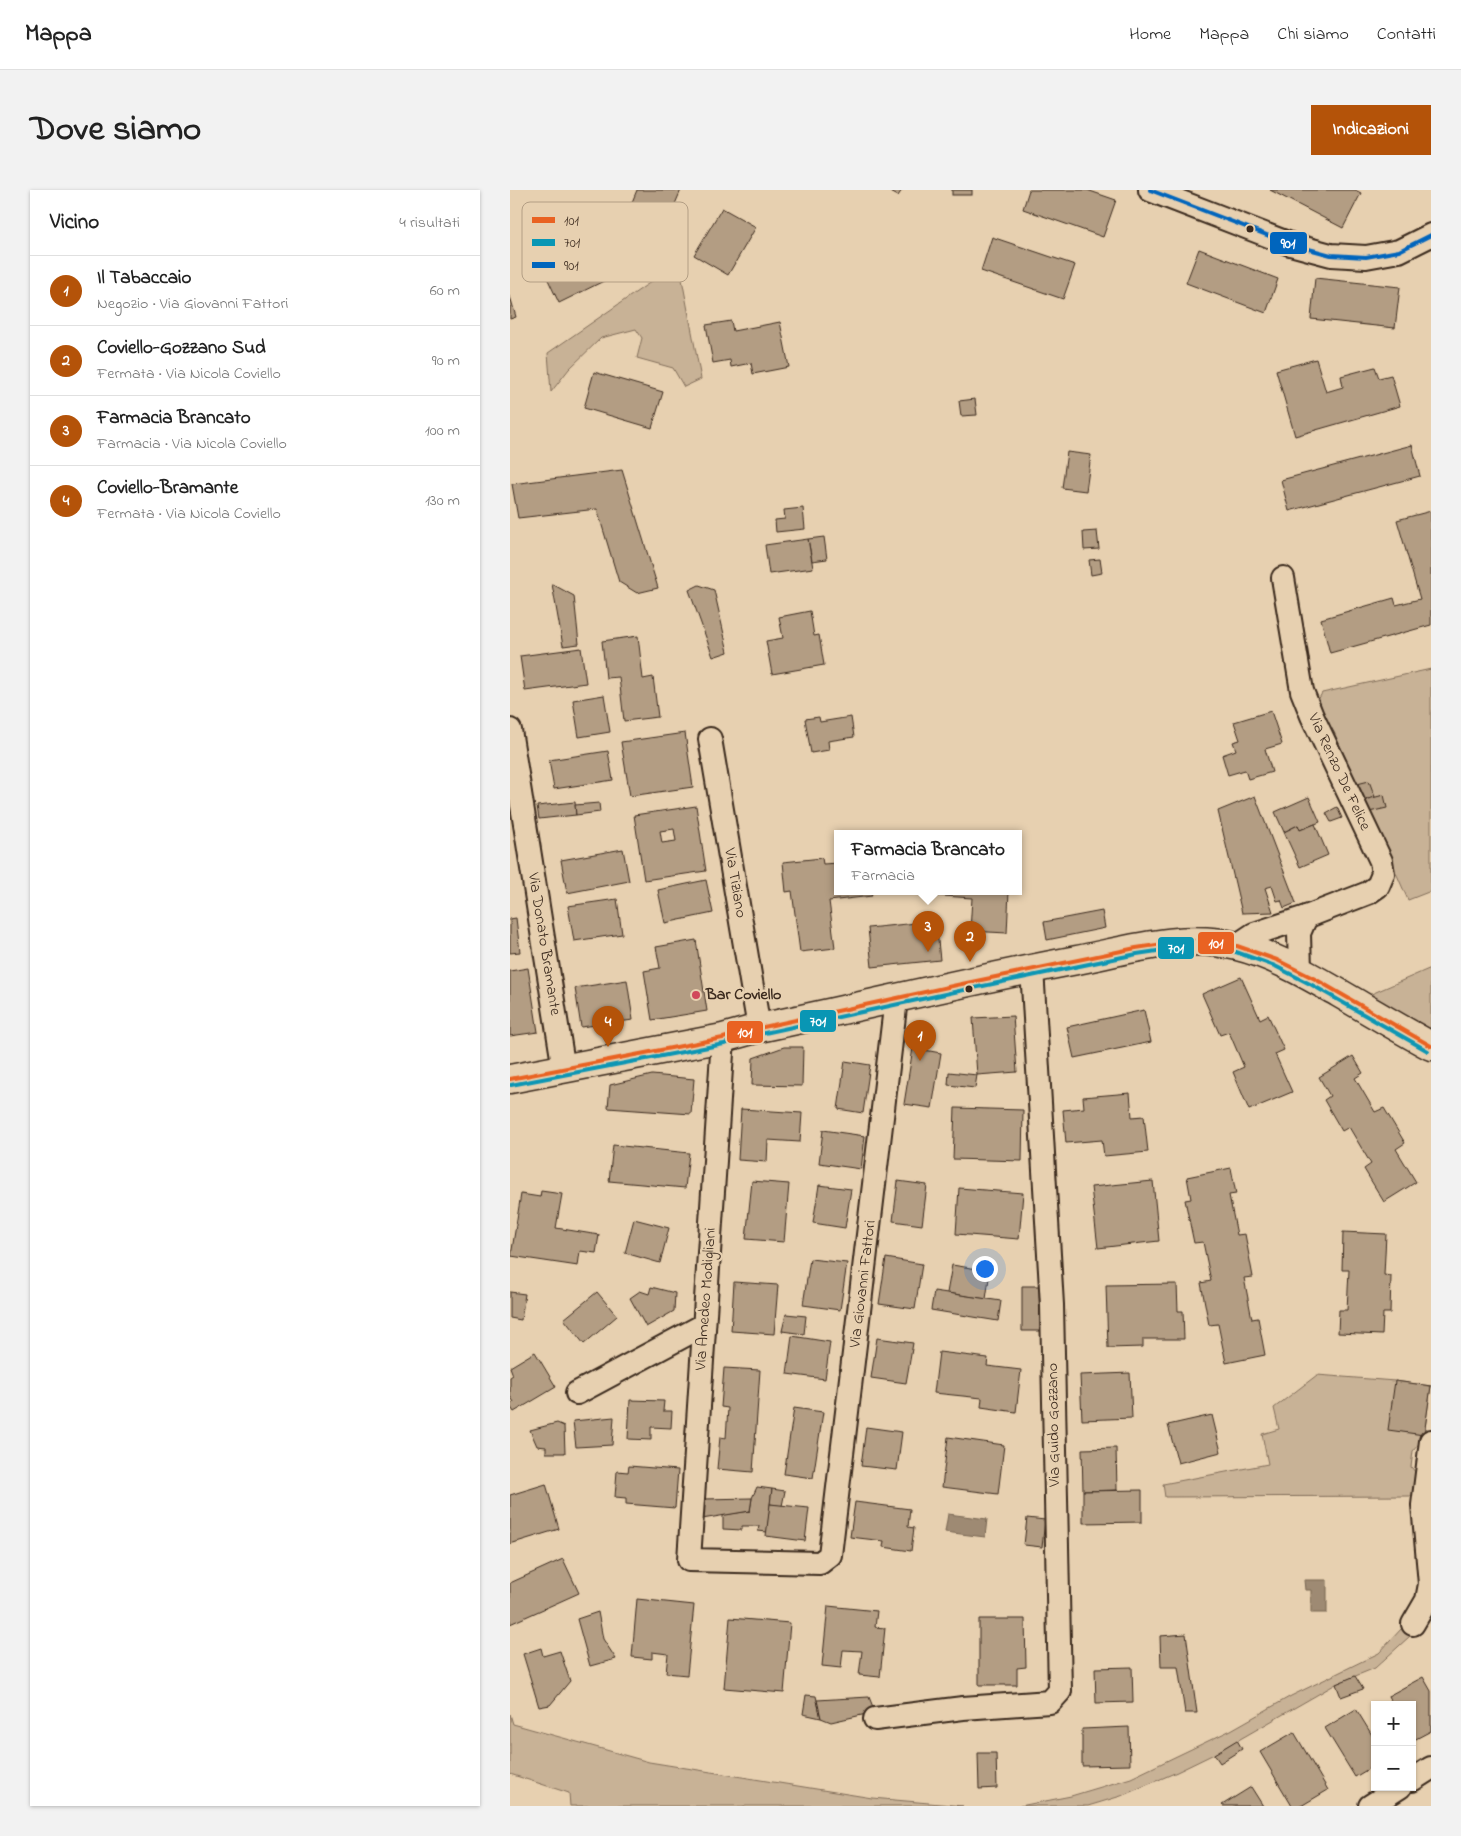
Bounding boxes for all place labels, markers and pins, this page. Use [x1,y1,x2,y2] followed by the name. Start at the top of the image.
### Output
[1245,224,1255,234] unlabelled marker
[912,911,944,952] pin: 3
[954,921,986,962] pin: 2
[705,983,781,1007] place label: Bar Coviello
[964,984,974,994] unlabelled marker
[690,989,702,1001] marker: Bar Coviello
[592,1006,624,1047] pin: 4
[904,1020,936,1061] pin: 1

